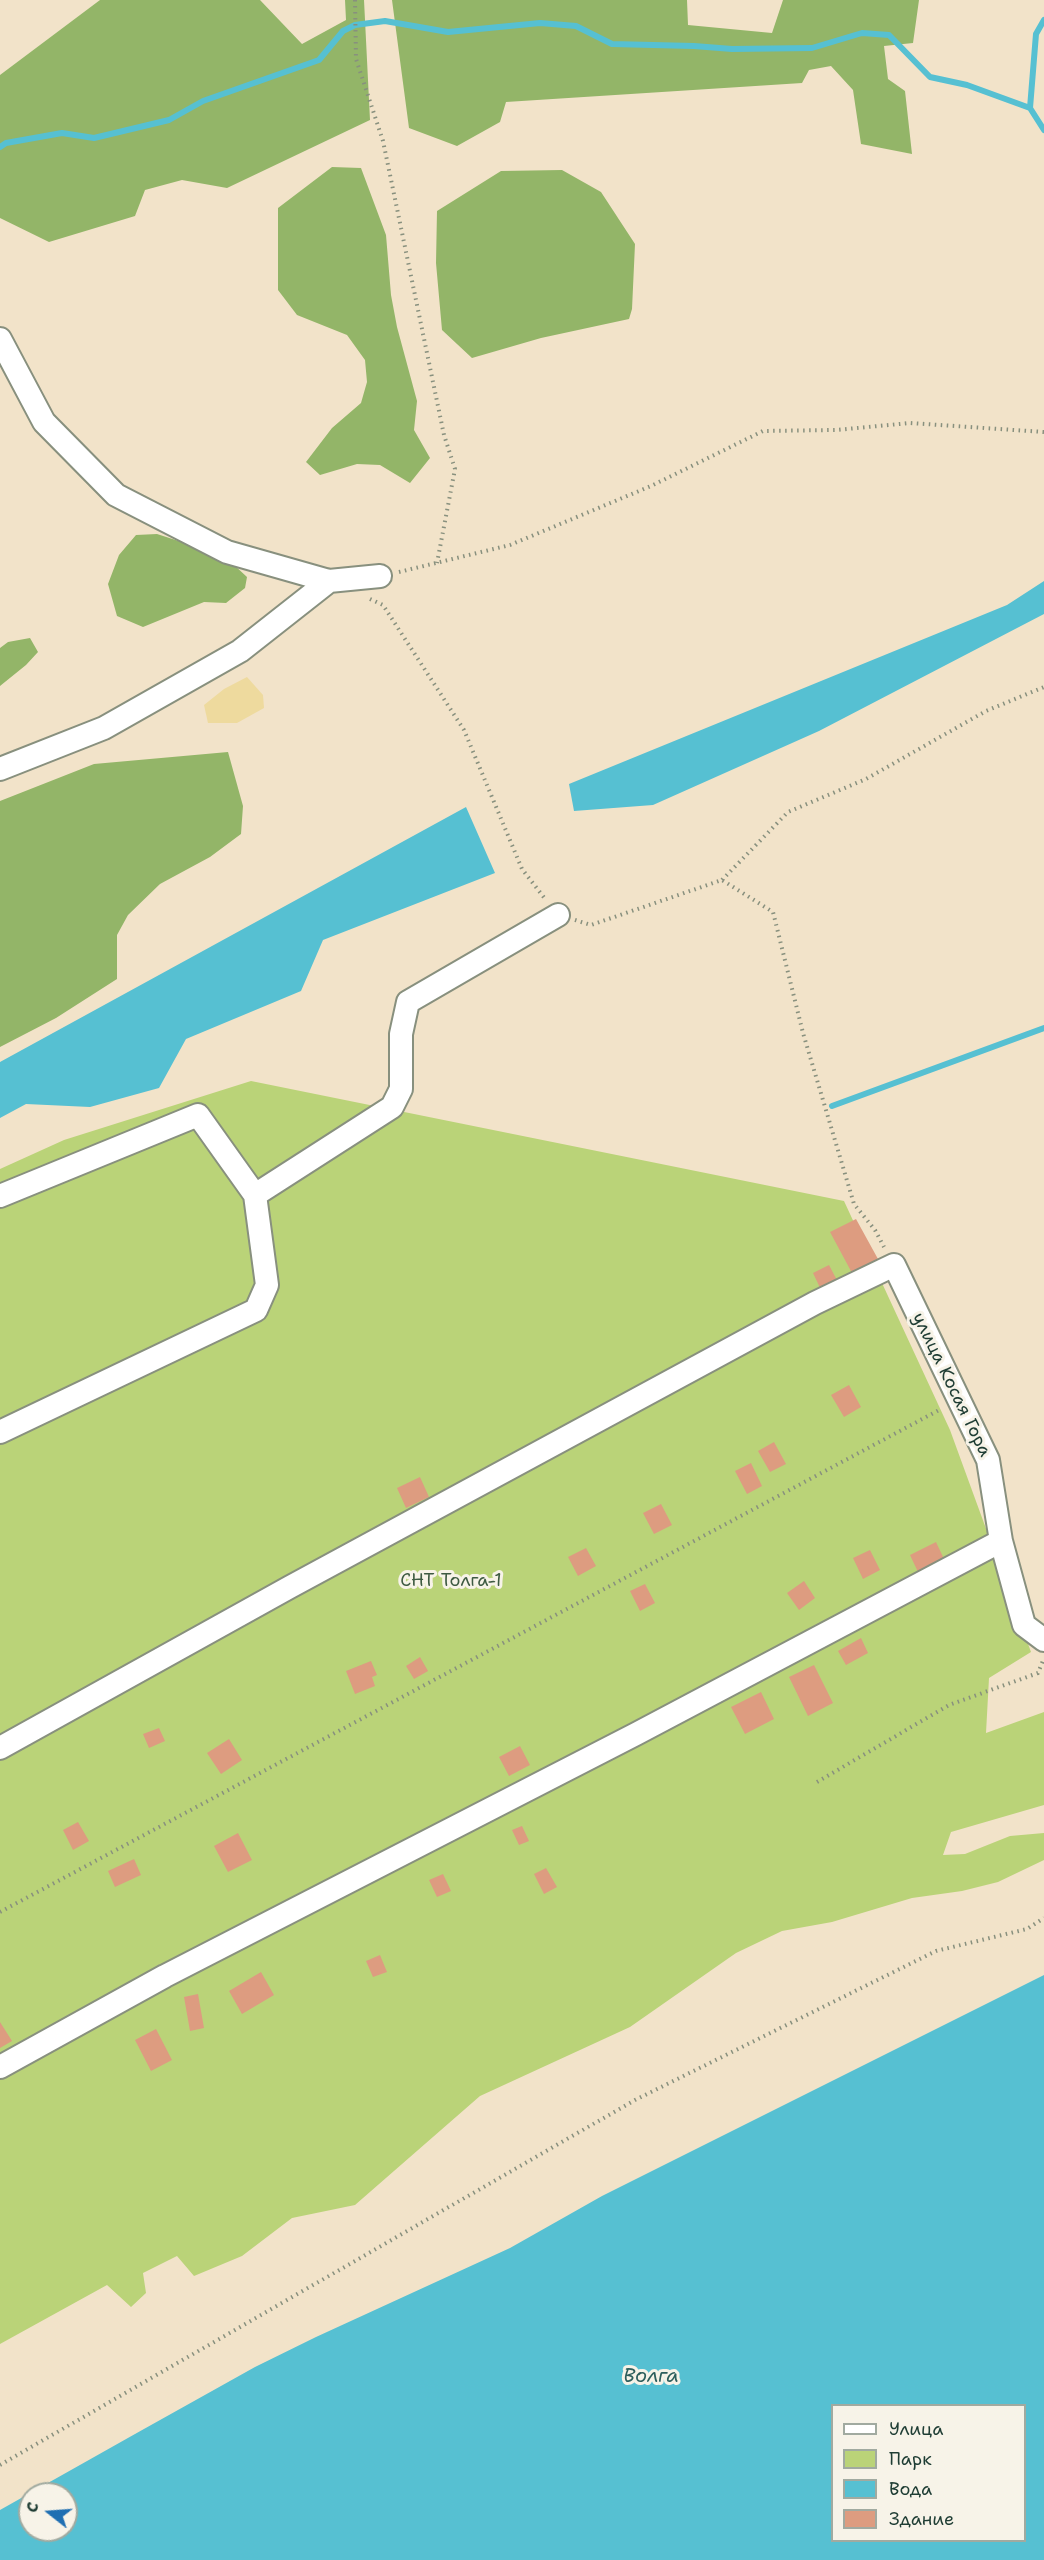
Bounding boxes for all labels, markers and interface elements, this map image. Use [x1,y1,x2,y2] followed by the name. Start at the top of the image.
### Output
[907,1309,995,1461] street label: улица Косая Гора
[400,1570,502,1592] park label: СНТ Толга-1
[623,2365,679,2389] water label: Волга
[831,2404,1026,2542] legend
[889,2417,943,2441] text: Улица
[889,2447,932,2471] text: Парк
[889,2477,932,2501] text: Вода
[18,2482,78,2542] north arrow
[21,2499,44,2515] text: С
[889,2507,954,2531] text: Здание

